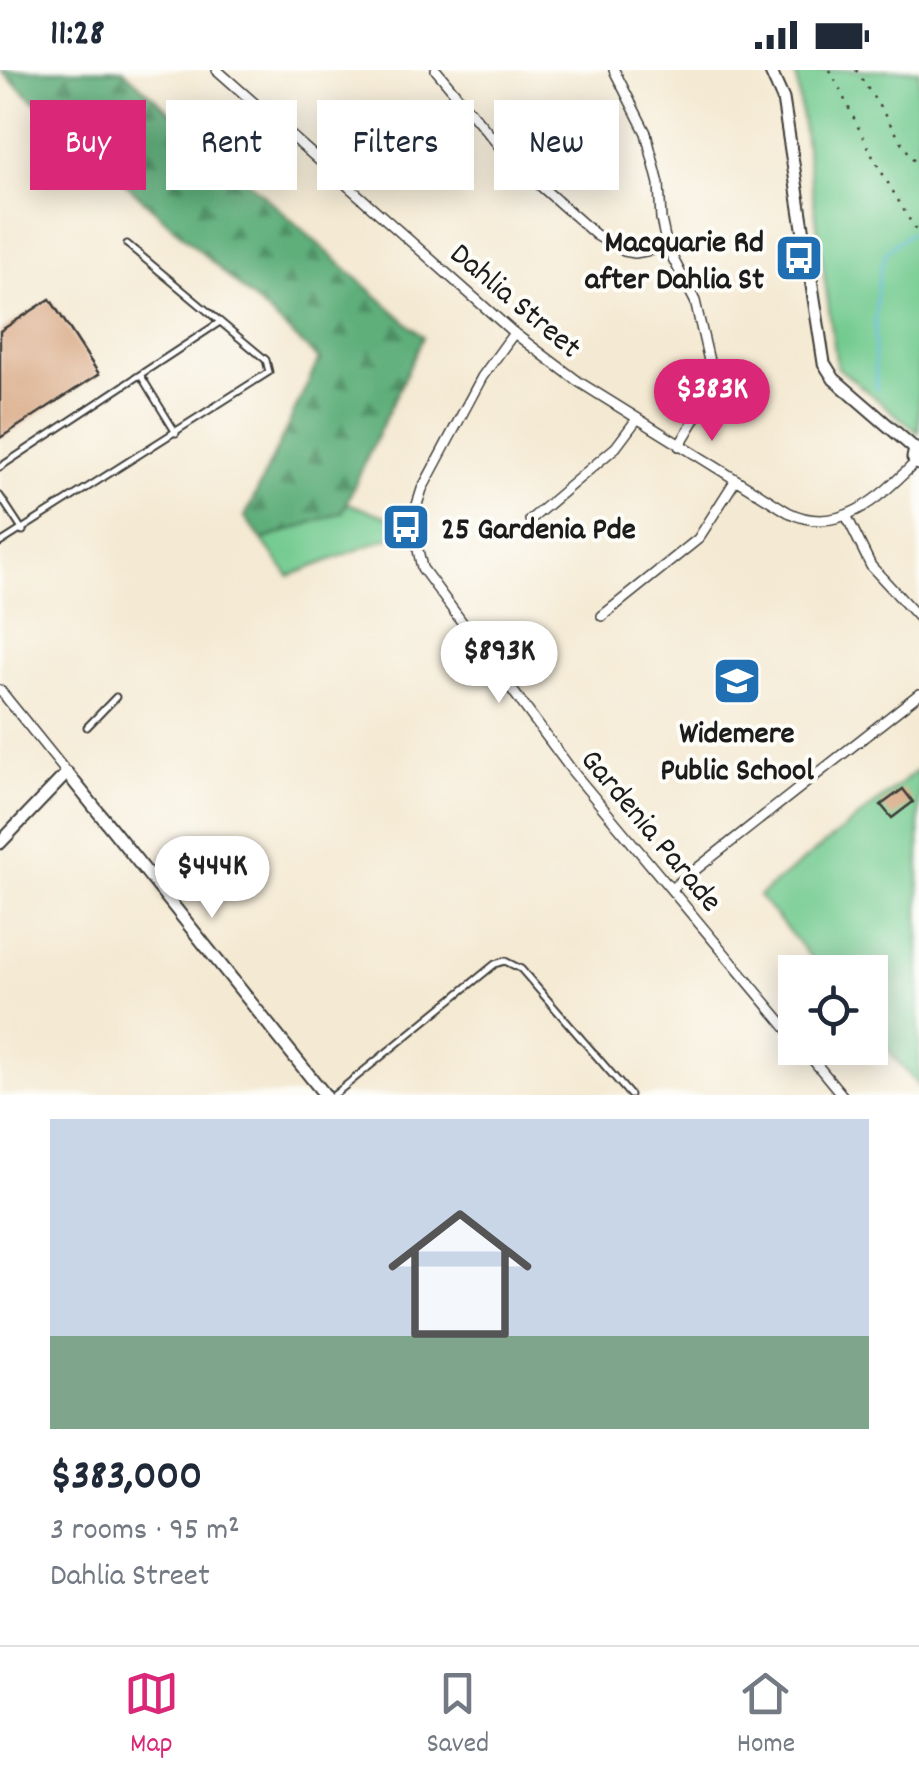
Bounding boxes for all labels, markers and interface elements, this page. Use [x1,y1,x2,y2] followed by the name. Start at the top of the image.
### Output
[50,8,105,63] text: 11:28
[30,100,146,190] chip: Buy
[166,100,297,190] chip: Rent
[317,100,474,190] chip: Filters
[494,100,619,190] chip: New
[585,222,764,305] place label: Macquarie Rd after Dahlia St
[773,232,825,284] bus stop icon: Macquarie Rd after Dahlia St
[438,234,590,372] street label: Dahlia Street
[642,359,782,444] pin: $383K
[676,368,748,414] text: $383K
[380,501,432,553] bus stop icon: 25 Gardenia Pde
[441,509,636,555] place label: 25 Gardenia Pde
[429,621,569,706] pin: $893K
[463,630,535,676] text: $893K
[711,655,763,707] school or university icon: Widemere Public School
[660,713,814,796] place label: Widemere Public School
[567,741,731,924] street label: Gardenia Parade
[142,836,282,921] pin: $444K
[177,845,247,891] text: $444K
[778,955,888,1065] map controls
[778,955,888,1065] button: locate
[370,1184,550,1364] icon: home
[50,1449,202,1509] text: $383,000
[50,1509,240,1555] text: 3 rooms · 95 m²
[50,1555,210,1601] text: Dahlia Street
[124,1666,179,1766] tab: Map
[427,1666,489,1766] tab: Saved
[737,1666,795,1766] tab: Home

